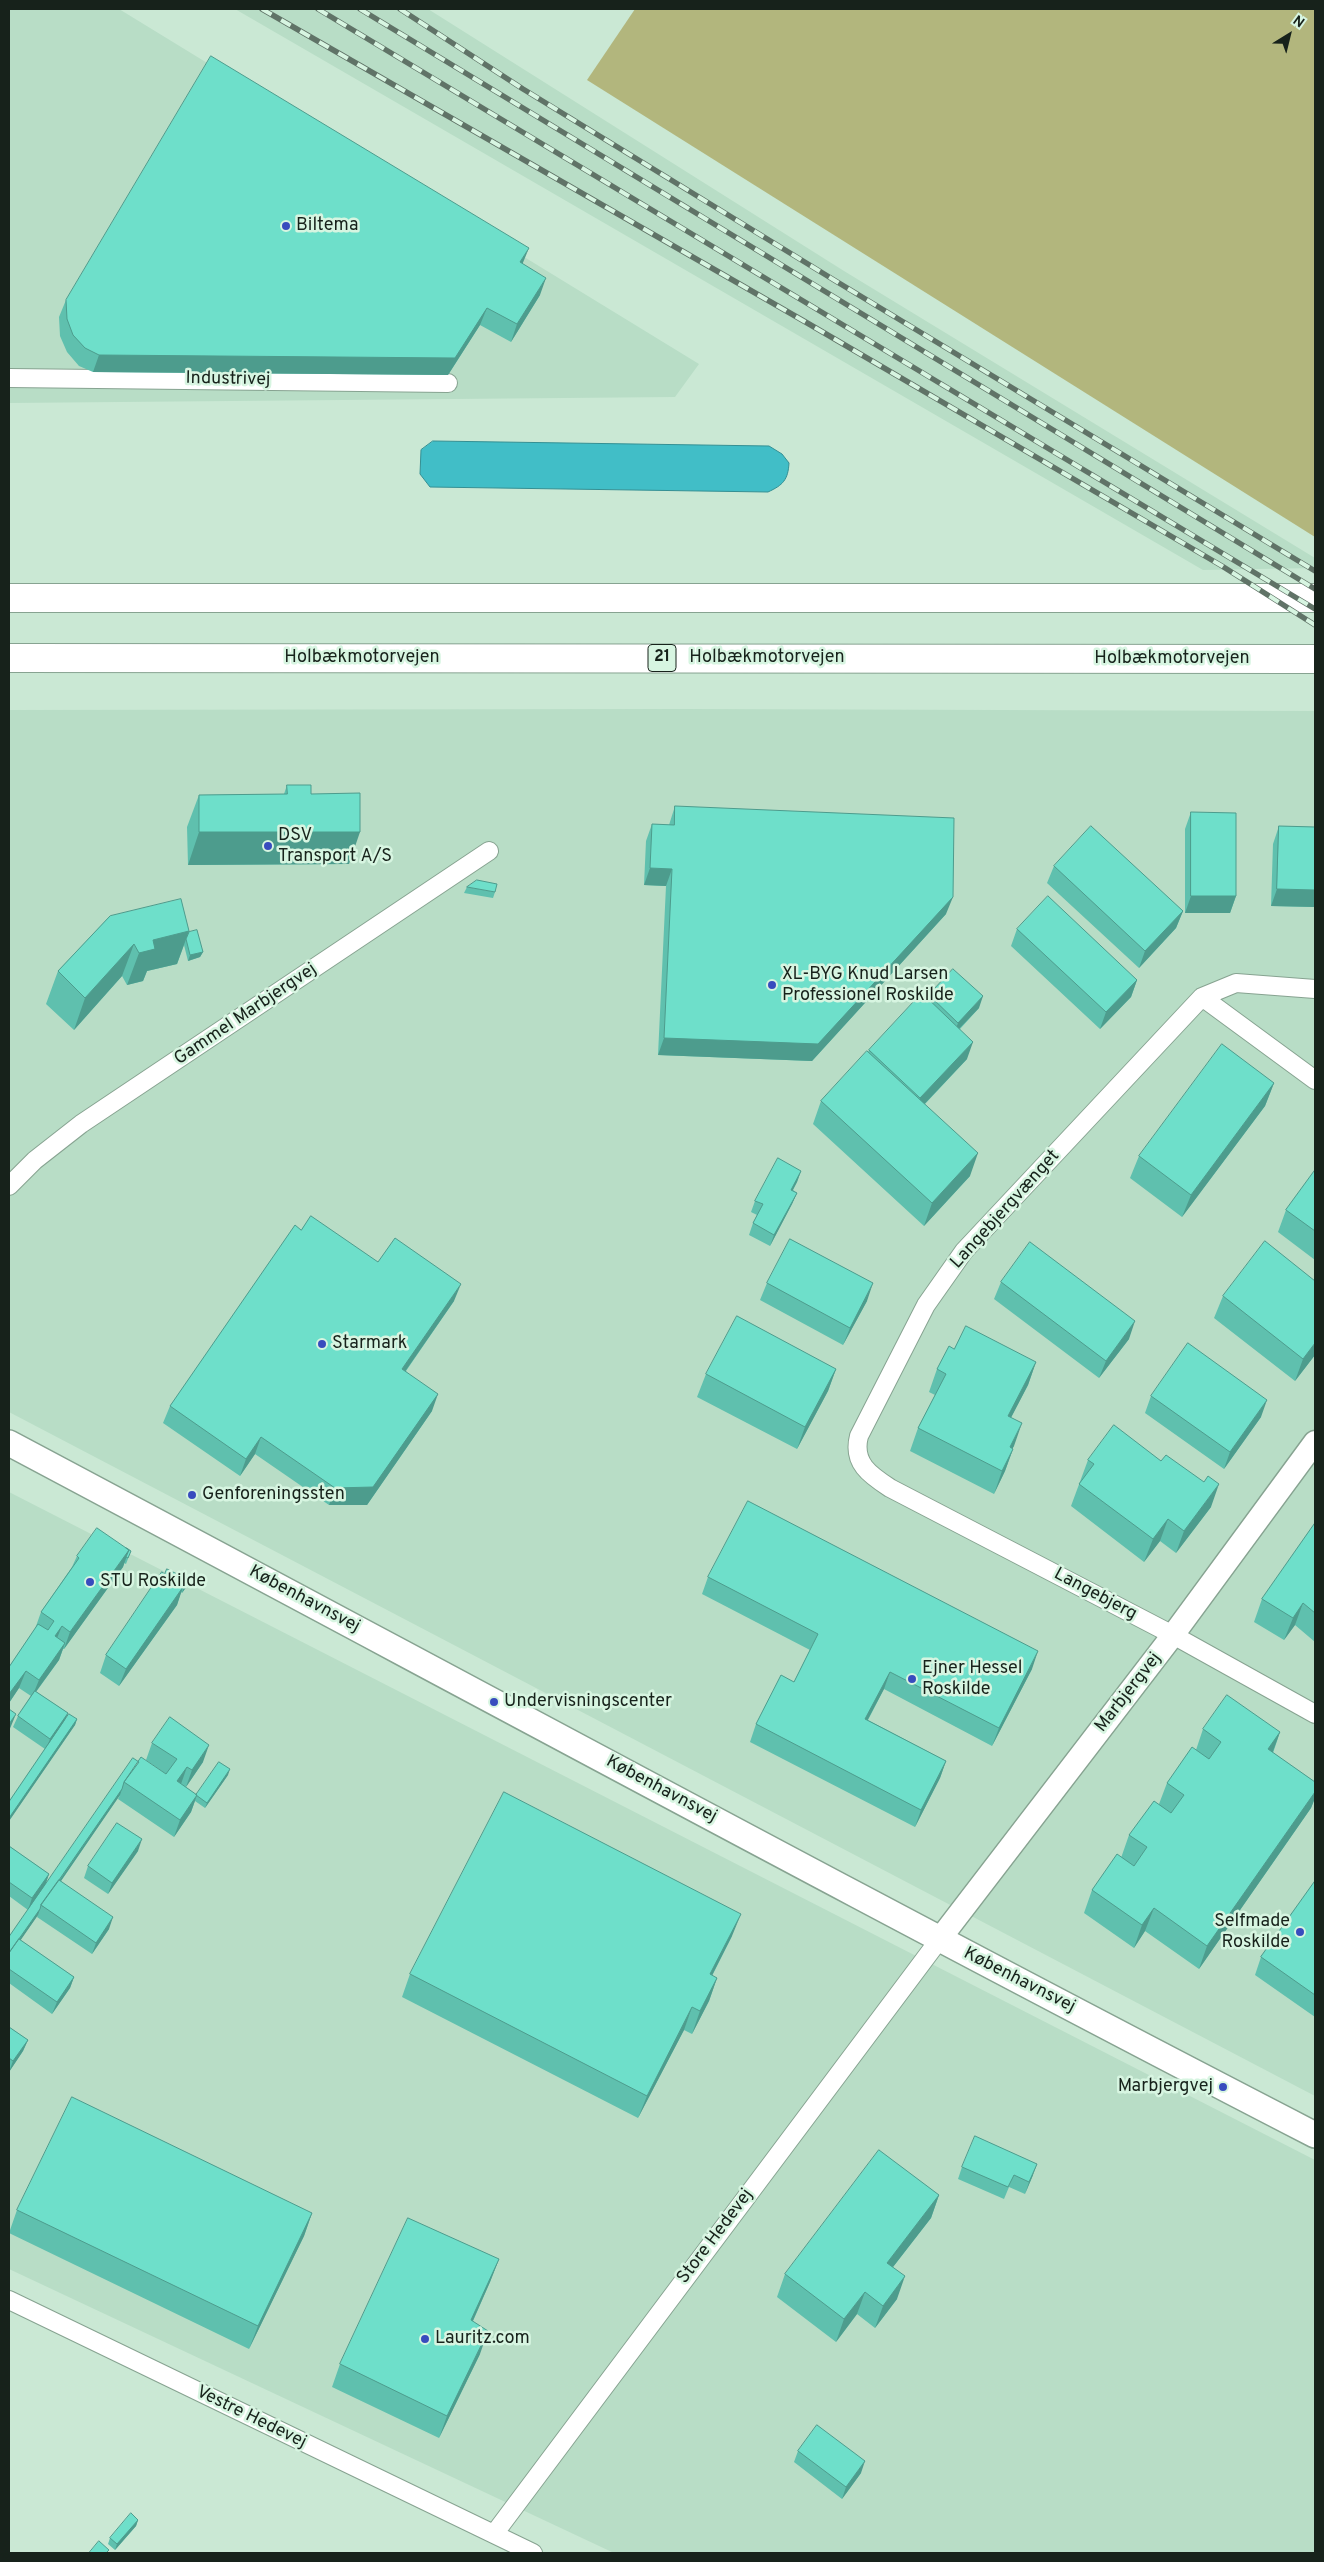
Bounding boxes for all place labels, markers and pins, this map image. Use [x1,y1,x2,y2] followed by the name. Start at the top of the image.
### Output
[296,215,358,237] place label: Biltema
[280,220,292,232] marker: Biltema
[278,825,392,868] place label: DSV Transport A/S
[262,840,274,852] marker: DSV Transport A/S
[782,964,954,1006] place label: XL-BYG Knud Larsen Professionel Roskilde
[766,979,778,991] marker: XL-BYG Knud Larsen Professionel Roskilde
[332,1333,407,1355] place label: Starmark
[316,1338,328,1350] marker: Starmark
[202,1484,345,1506] place label: Genforeningssten
[186,1489,198,1501] marker: Genforeningssten
[100,1571,206,1593] place label: STU Roskilde
[84,1576,96,1588] marker: STU Roskilde
[922,1658,1022,1700] place label: Ejner Hessel Roskilde
[906,1673,918,1685] marker: Ejner Hessel Roskilde
[504,1691,672,1713] place label: Undervisningscenter
[488,1696,500,1708] marker: Undervisningscenter
[1214,1911,1290,1954] place label: Selfmade Roskilde
[1294,1926,1306,1938] marker: Selfmade Roskilde
[1118,2076,1213,2098] place label: Marbjergvej
[1217,2081,1229,2093] marker: Marbjergvej
[435,2328,530,2350] place label: Lauritz.com
[419,2333,431,2345] marker: Lauritz.com

